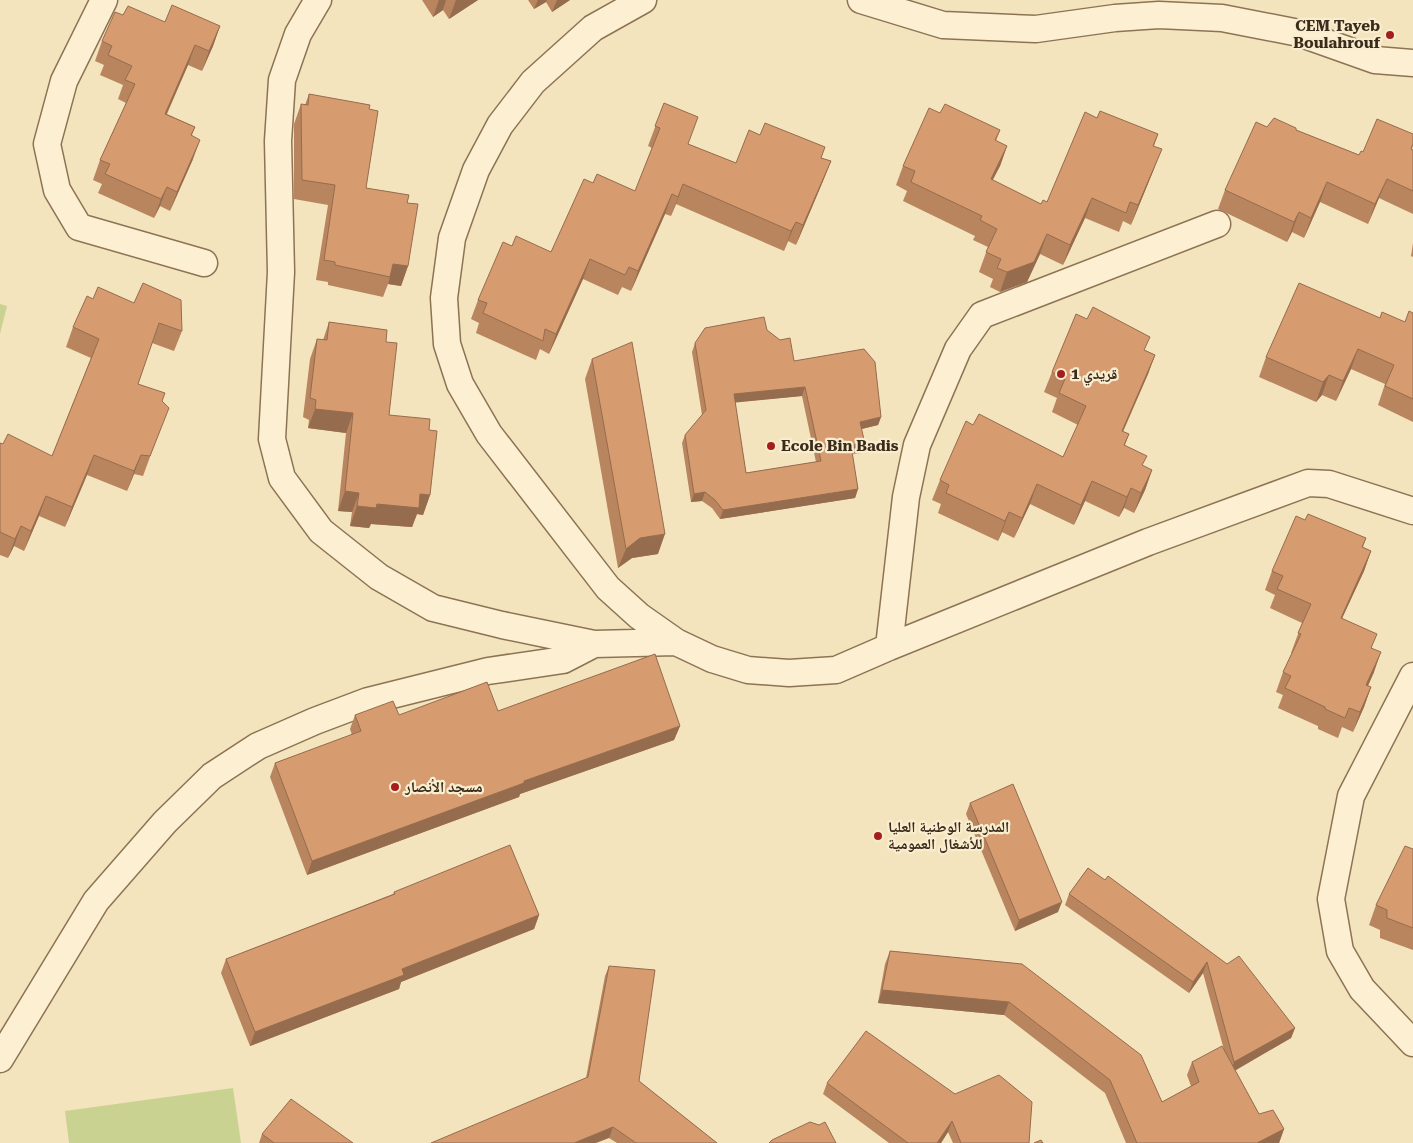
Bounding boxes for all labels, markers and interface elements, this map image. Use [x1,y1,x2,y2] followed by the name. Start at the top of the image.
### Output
[1293,17,1381,52] place label: CEM Tayeb Boulahrouf
[1384,29,1396,41] marker: CEM Tayeb Boulahrouf
[1071,365,1118,386] place label: قريدي 1
[1055,368,1067,380] marker: قريدي 1
[781,437,899,455] place label: Ecole Bin Badis
[765,440,777,452] marker: Ecole Bin Badis
[404,778,483,796] place label: مسجد الأنصار
[389,781,401,793] marker: مسجد الأنصار
[888,818,1009,853] place label: المدرسة الوطنية العليا للأشغال العمومية
[872,830,884,842] marker: المدرسة الوطنية العليا للأشغال العمومية

